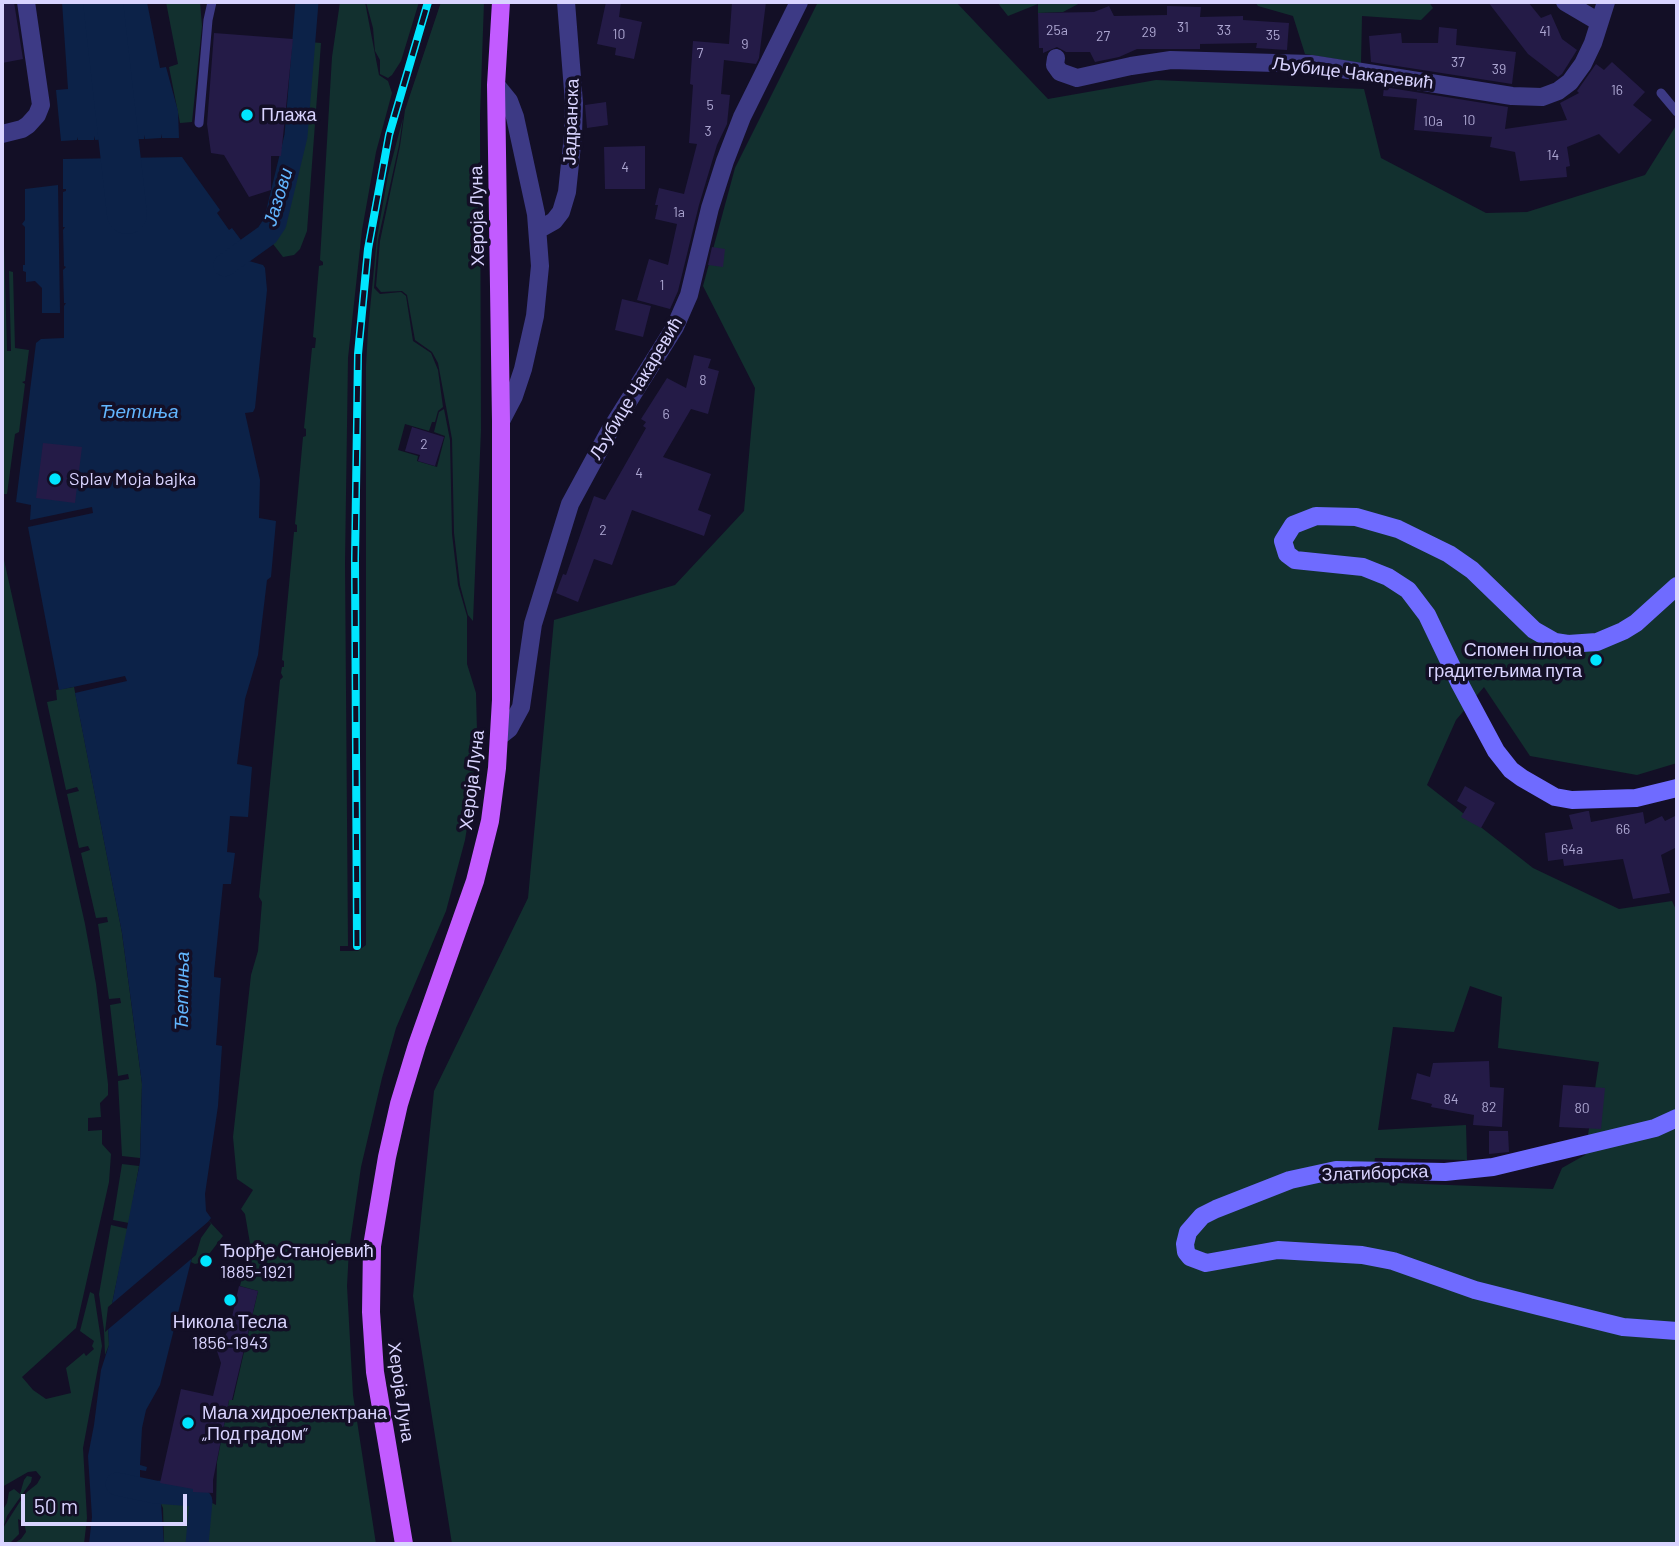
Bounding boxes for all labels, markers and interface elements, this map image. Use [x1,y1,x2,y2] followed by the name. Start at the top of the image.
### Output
[1177,19,1189,35] house number: 31
[1046,22,1068,38] house number: 25a
[1217,22,1231,38] house number: 33
[1539,23,1551,39] house number: 41
[1142,24,1156,40] house number: 29
[613,26,625,42] house number: 10
[1266,27,1280,43] house number: 35
[1096,28,1110,44] house number: 27
[741,36,749,52] house number: 9
[697,45,703,61] house number: 7
[1271,52,1435,94] street label: Љубице Чакаревић
[1451,54,1465,70] house number: 37
[1492,61,1506,77] house number: 39
[559,78,583,166] street label: Јадранска
[1611,82,1623,98] house number: 16
[706,97,714,113] house number: 5
[261,104,317,126] place label: Плажа
[239,107,255,123] marker: Плажа
[1463,112,1475,128] house number: 10
[1423,113,1443,129] house number: 10a
[704,123,712,139] house number: 3
[1547,147,1559,163] house number: 14
[621,159,629,175] house number: 4
[258,165,298,229] water label: Јазови
[465,166,489,266] street label: Хероја Луна
[673,204,685,220] house number: 1a
[660,277,664,293] house number: 1
[585,313,687,463] street label: Љубице Чакаревић
[699,372,707,388] house number: 8
[99,401,179,423] water label: Ђетиња
[662,406,670,422] house number: 6
[420,436,428,452] house number: 2
[635,465,643,481] house number: 4
[69,468,196,490] place label: Splav Moja bajka
[47,471,63,487] marker: Splav Moja bajka
[599,522,607,538] house number: 2
[1428,639,1582,682] place label: Спомен плоча градитељима пута
[1588,652,1604,668] marker: Спомен плоча градитељима пута
[455,729,489,831] street label: Хероја Луна
[1616,821,1630,837] house number: 66
[1561,841,1583,857] house number: 64a
[170,951,194,1031] water label: Ђетиња
[1443,1091,1459,1107] house number: 84
[1482,1099,1496,1115] house number: 82
[1574,1100,1590,1116] house number: 80
[1321,1160,1429,1186] street label: Златиборска
[220,1240,374,1282] place label: Ђорђе Станојевић 1885-1921
[198,1253,214,1269] marker: Ђорђе Станојевић 1885-1921
[222,1292,238,1308] marker: Никола Тесла 1856-1943
[173,1311,287,1354] place label: Никола Тесла 1856-1943
[383,1341,419,1443] street label: Хероја Луна
[202,1402,387,1444] place label: Мала хидроелектрана „Под градом”
[180,1415,196,1431] marker: Мала хидроелектрана „Под градом”
[24,1480,191,1524] scale bar
[34,1493,78,1518] text: 50 m

